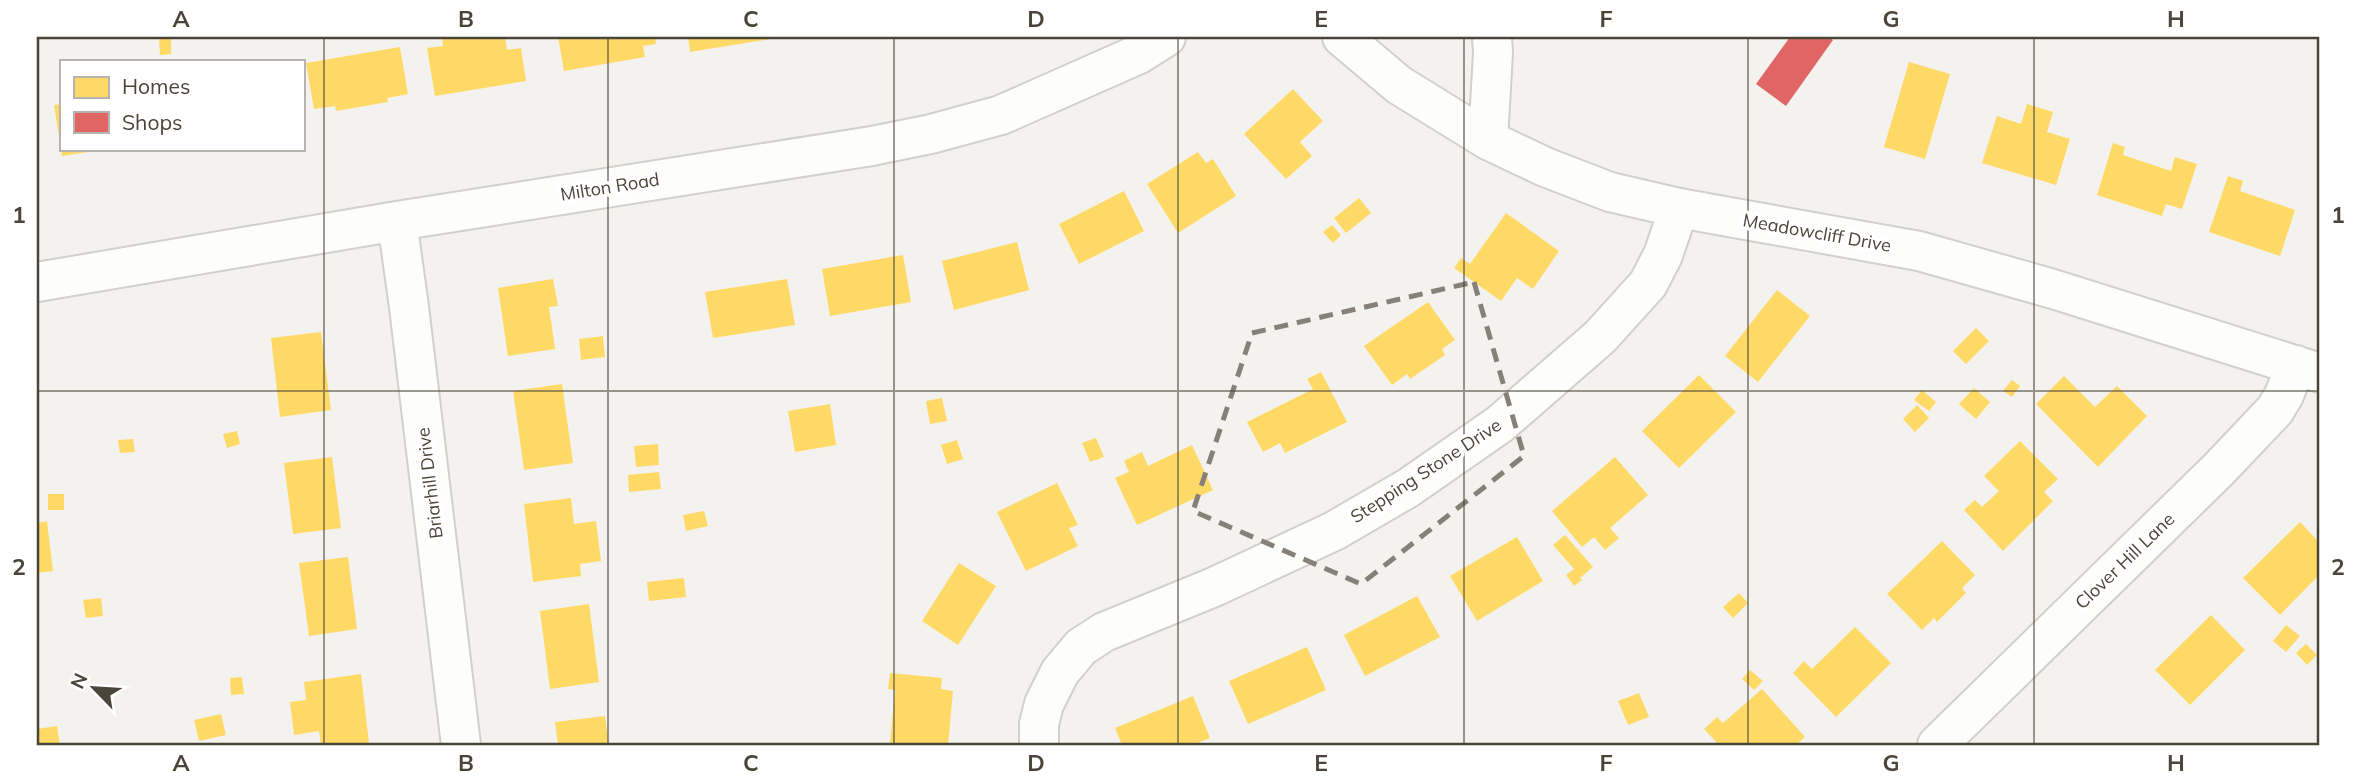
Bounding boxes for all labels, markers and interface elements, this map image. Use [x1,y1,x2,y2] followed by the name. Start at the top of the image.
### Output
[172,4,190,33] text: A
[458,4,474,33] text: B
[743,4,759,33] text: C
[1027,4,1045,33] text: D
[1314,4,1328,33] text: E
[1599,4,1613,33] text: F
[1882,4,1900,33] text: G
[2167,4,2185,33] text: H
[60,60,304,150] legend
[122,73,190,99] text: Homes
[122,109,182,135] text: Shops
[559,167,661,206] street label: Milton Road
[12,200,26,229] text: 1
[2331,200,2345,229] text: 1
[1741,208,1893,257] street label: Meadowcliff Drive
[1346,413,1506,528] street label: Stepping Stone Drive
[411,426,448,540] street label: Briarhill Drive
[2070,507,2179,614] street label: Clover Hill Lane
[12,552,26,581] text: 2
[2331,552,2345,581] text: 2
[60,652,130,722] north arrow
[65,669,93,692] text: N
[172,748,190,777] text: A
[458,748,474,777] text: B
[743,748,759,777] text: C
[1027,748,1045,777] text: D
[1314,748,1328,777] text: E
[1599,748,1613,777] text: F
[1882,748,1900,777] text: G
[2167,748,2185,777] text: H

